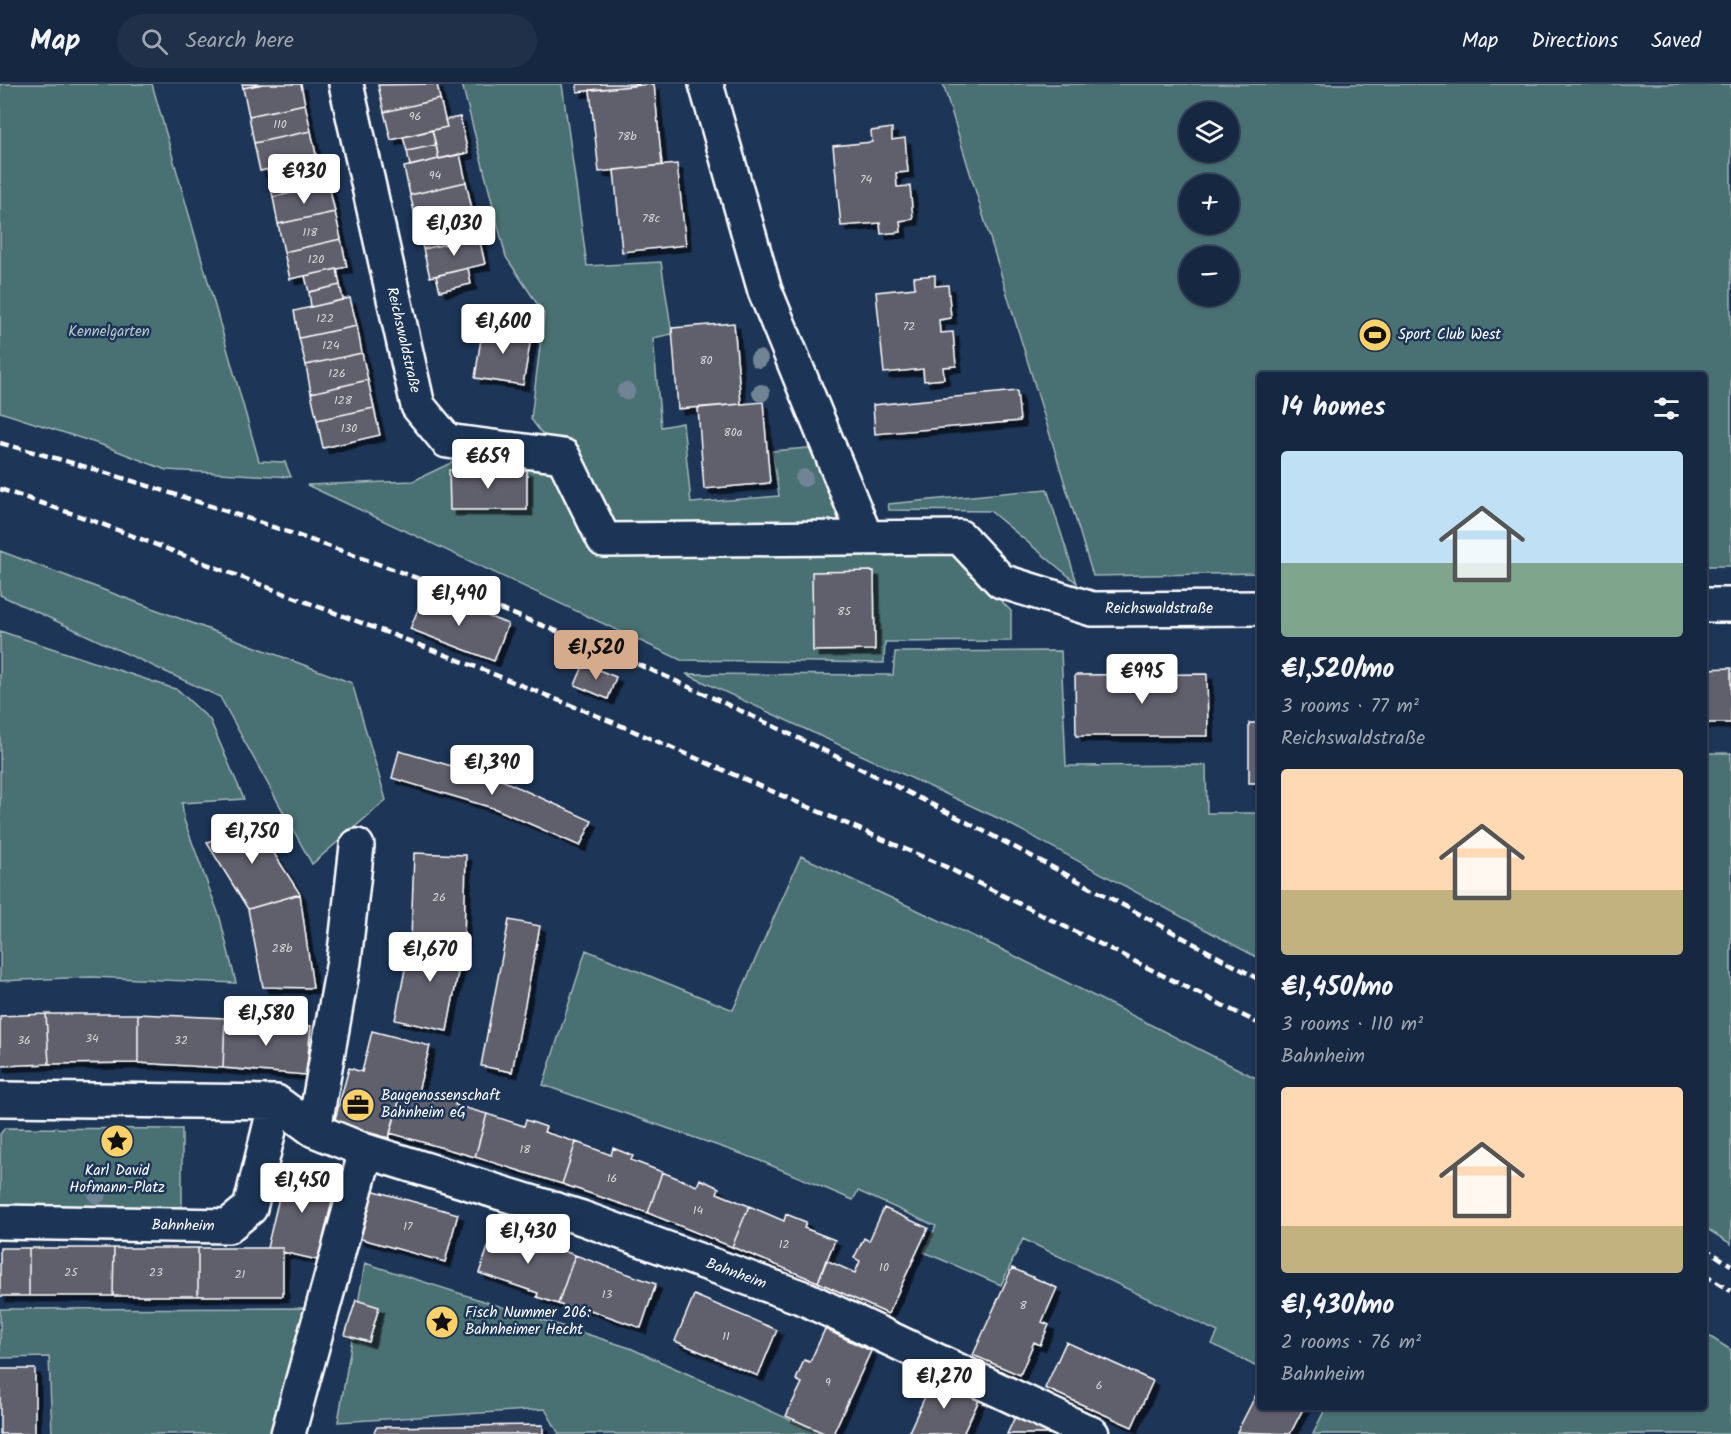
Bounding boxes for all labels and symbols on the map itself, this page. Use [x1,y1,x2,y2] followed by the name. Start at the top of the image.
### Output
[409,107,421,126] house number: 96
[273,115,287,134] house number: 110
[617,127,637,146] house number: 78b
[268,154,340,205] pin: €930
[429,166,442,185] house number: 94
[860,170,872,189] house number: 74
[405,206,503,257] pin: €1,030
[642,209,660,228] house number: 78c
[303,223,318,242] house number: 118
[308,250,324,269] house number: 120
[379,285,427,396] street label: Reichswaldstraße
[454,304,552,355] pin: €1,600
[316,309,334,328] house number: 122
[903,317,915,336] house number: 72
[1357,317,1393,353] sports icon: Sport Club West
[68,320,150,344] park label: Kennelgarten
[1398,323,1501,347] place label: Sport Club West
[322,336,340,355] house number: 124
[699,351,713,370] house number: 80
[328,364,346,383] house number: 126
[334,391,353,410] house number: 128
[341,419,357,438] house number: 130
[724,423,743,442] house number: 80a
[452,439,524,490] pin: €659
[410,576,508,627] pin: €1,490
[1105,597,1213,621] street label: Reichswaldstraße
[837,602,852,621] house number: 85
[547,630,645,681] pin: €1,520
[1106,654,1178,705] pin: €995
[443,745,541,796] pin: €1,390
[203,814,301,865] pin: €1,750
[432,888,446,907] house number: 26
[381,932,479,983] pin: €1,670
[272,939,293,958] house number: 28b
[217,996,315,1047] pin: €1,580
[85,1029,99,1048] house number: 34
[17,1031,31,1050] house number: 36
[174,1031,188,1050] house number: 32
[381,1084,501,1125] place label: Baugenossenschaft Bahnheim eG
[340,1087,376,1123] office icon: Baugenossenschaft Bahnheim eG
[99,1123,135,1159] place icon: Karl David Hofmann-Platz
[520,1140,531,1159] house number: 18
[69,1159,165,1200] place label: Karl David Hofmann-Platz
[253,1163,351,1214] pin: €1,450
[607,1169,617,1188] house number: 16
[693,1201,704,1220] house number: 14
[151,1213,215,1239] street label: Bahnheim
[479,1214,577,1265] pin: €1,430
[403,1217,413,1236] house number: 17
[779,1235,789,1254] house number: 12
[702,1252,770,1296] street label: Bahnheim
[879,1258,889,1277] house number: 10
[64,1263,79,1282] house number: 25
[149,1263,163,1282] house number: 23
[235,1265,246,1284] house number: 21
[602,1285,612,1304] house number: 13
[1019,1296,1027,1315] house number: 8
[465,1301,591,1342] place label: Fisch Nummer 206: Bahnheimer Hecht
[424,1304,460,1340] place icon: Fisch Nummer 206: Bahnheimer Hecht
[722,1327,730,1346] house number: 11
[895,1359,993,1410] pin: €1,270
[825,1373,831,1392] house number: 9
[1096,1376,1102,1395] house number: 6

